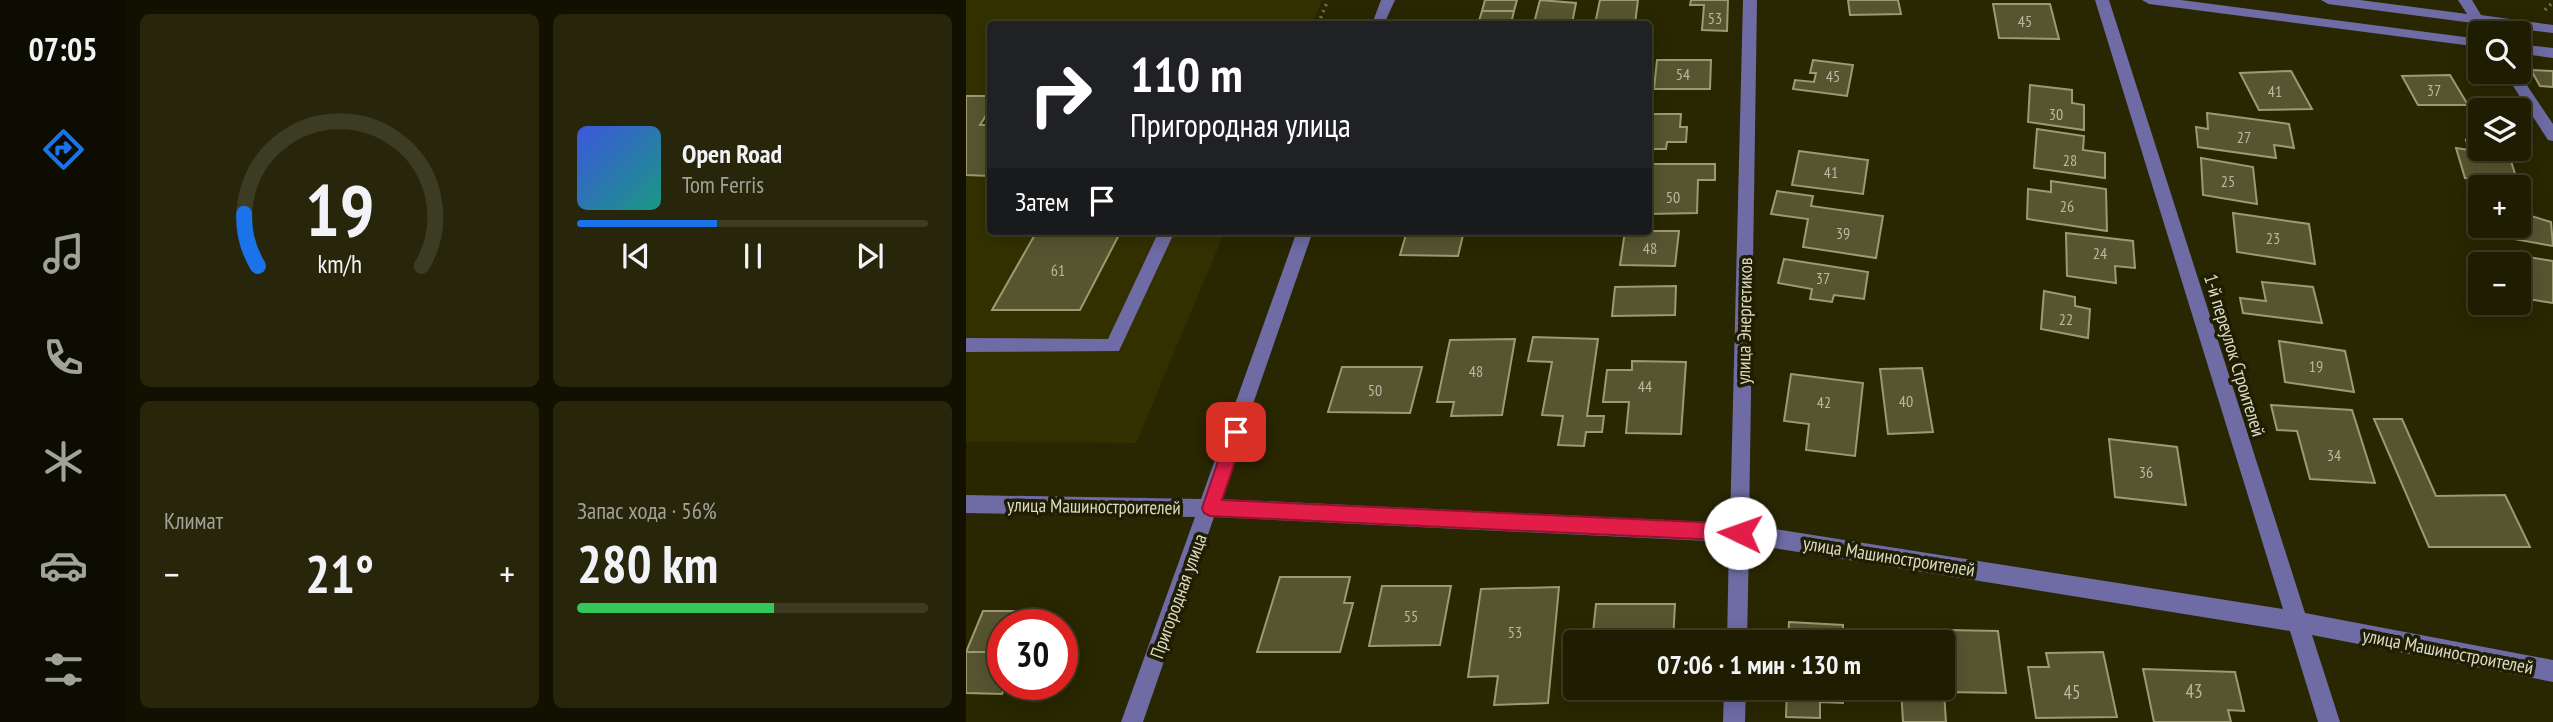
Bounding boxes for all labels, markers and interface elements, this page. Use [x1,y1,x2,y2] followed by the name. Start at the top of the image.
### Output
[1708,8,1722,28] house number: 53
[2018,11,2032,31] house number: 45
[2468,21,2531,315] map controls
[2468,21,2531,84] button: search
[28,28,98,70] text: 07:05
[1130,42,1243,106] text: 110 m
[1015,49,1106,140] icon: right
[1676,64,1690,84] house number: 54
[1826,66,1840,86] house number: 45
[2427,80,2441,100] house number: 37
[2268,81,2282,101] house number: 41
[2468,98,2531,161] button: layers
[1130,104,1351,146] text: Пригородная улица
[2049,104,2063,124] house number: 30
[39,125,88,174] icon: directions
[2237,127,2251,147] house number: 27
[682,137,782,170] text: Open Road
[2063,150,2077,170] house number: 28
[1824,162,1838,182] house number: 41
[305,163,374,257] text: 19
[682,170,764,199] text: Tom Ferris
[2221,171,2235,191] house number: 25
[2468,175,2531,238] button: +
[1083,182,1121,220] icon: arrive
[1015,185,1069,218] text: Затем
[1666,187,1680,207] house number: 50
[2060,196,2074,216] house number: 26
[1836,223,1850,243] house number: 39
[2266,228,2280,248] house number: 23
[39,229,88,278] icon: music
[617,237,655,275] icon: previous
[734,237,772,275] icon: pause
[851,237,889,275] icon: next
[1643,238,1657,258] house number: 48
[2093,243,2107,263] house number: 24
[317,248,362,280] text: km/h
[2468,252,2531,315] button: −
[1731,257,1757,385] street label: улица Энергетиков
[1051,260,1065,280] house number: 61
[1816,268,1830,288] house number: 37
[2199,271,2271,439] street label: 1-й переулок Строителей
[2059,309,2073,329] house number: 22
[39,333,88,382] icon: phone
[2309,356,2323,376] house number: 19
[1469,361,1483,381] house number: 48
[1638,376,1652,396] house number: 44
[1368,380,1382,400] house number: 50
[1899,391,1913,411] house number: 40
[1817,392,1831,412] house number: 42
[1206,402,1266,462] pin
[1217,413,1255,451] icon: arrive
[39,437,88,486] icon: climate
[2327,445,2341,465] house number: 34
[2139,462,2153,482] house number: 36
[1007,492,1181,520] street label: улица Машиностроителей
[577,496,717,525] text: Запас хода · 56%
[1703,496,1777,570] position arrow
[164,506,223,535] text: Климат
[577,530,718,597] text: 280 km
[1144,530,1212,662] street label: Пригородная улица
[1801,531,1977,581] street label: улица Машиностроителей
[305,540,374,607] text: 21°
[39,541,88,590] icon: car
[164,549,180,598] text: −
[499,549,515,598] text: +
[1404,606,1418,626] house number: 55
[987,609,1078,700] speed limit sign: 30
[1508,622,1522,642] house number: 53
[2361,623,2535,679] street label: улица Машиностроителей
[39,645,88,694] icon: filters
[1657,648,1861,681] text: 07:06 · 1 мин · 130 m
[2185,679,2203,703] house number: 43
[2063,680,2081,704] house number: 45

